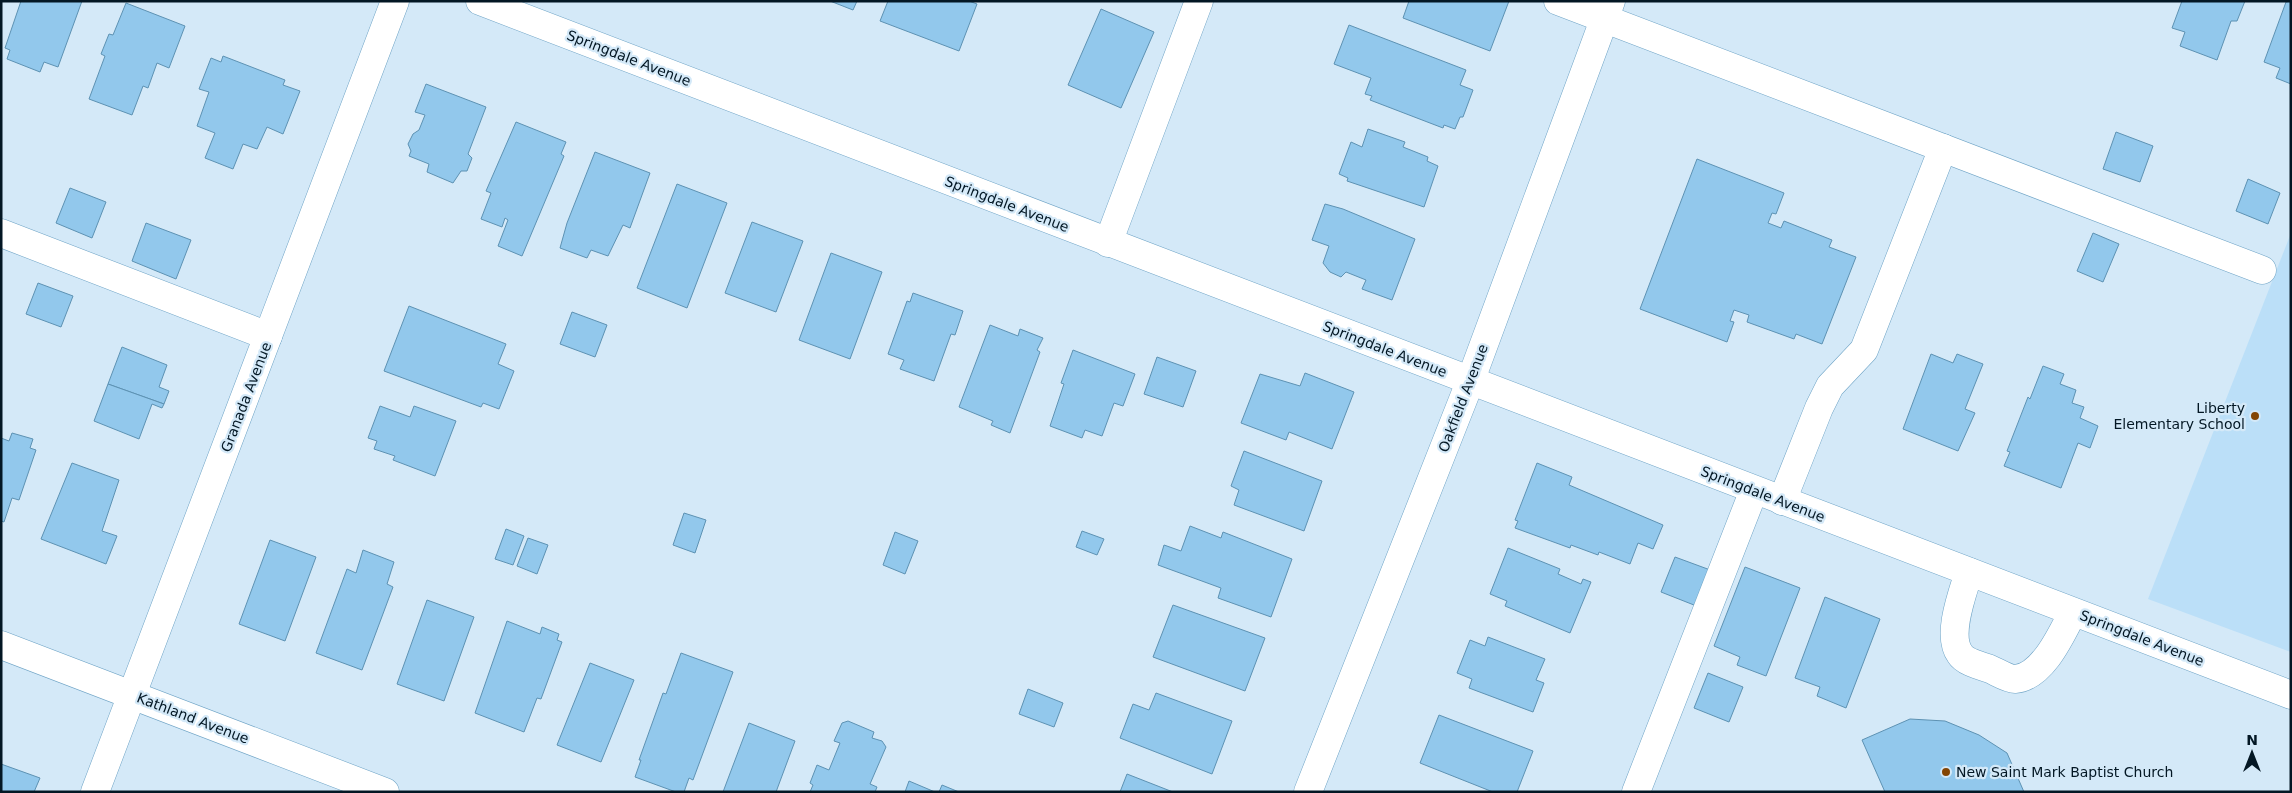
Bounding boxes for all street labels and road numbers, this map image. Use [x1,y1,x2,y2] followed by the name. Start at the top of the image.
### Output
[565,27,693,89] street label: Springdale Avenue
[943,173,1071,235] street label: Springdale Avenue
[1321,318,1449,380] street label: Springdale Avenue
[218,340,274,454] street label: Granada Avenue
[1435,342,1491,454] street label: Oakfield Avenue
[1699,463,1827,525] street label: Springdale Avenue
[2078,607,2206,669] street label: Springdale Avenue
[135,689,251,747] street label: Kathland Avenue

